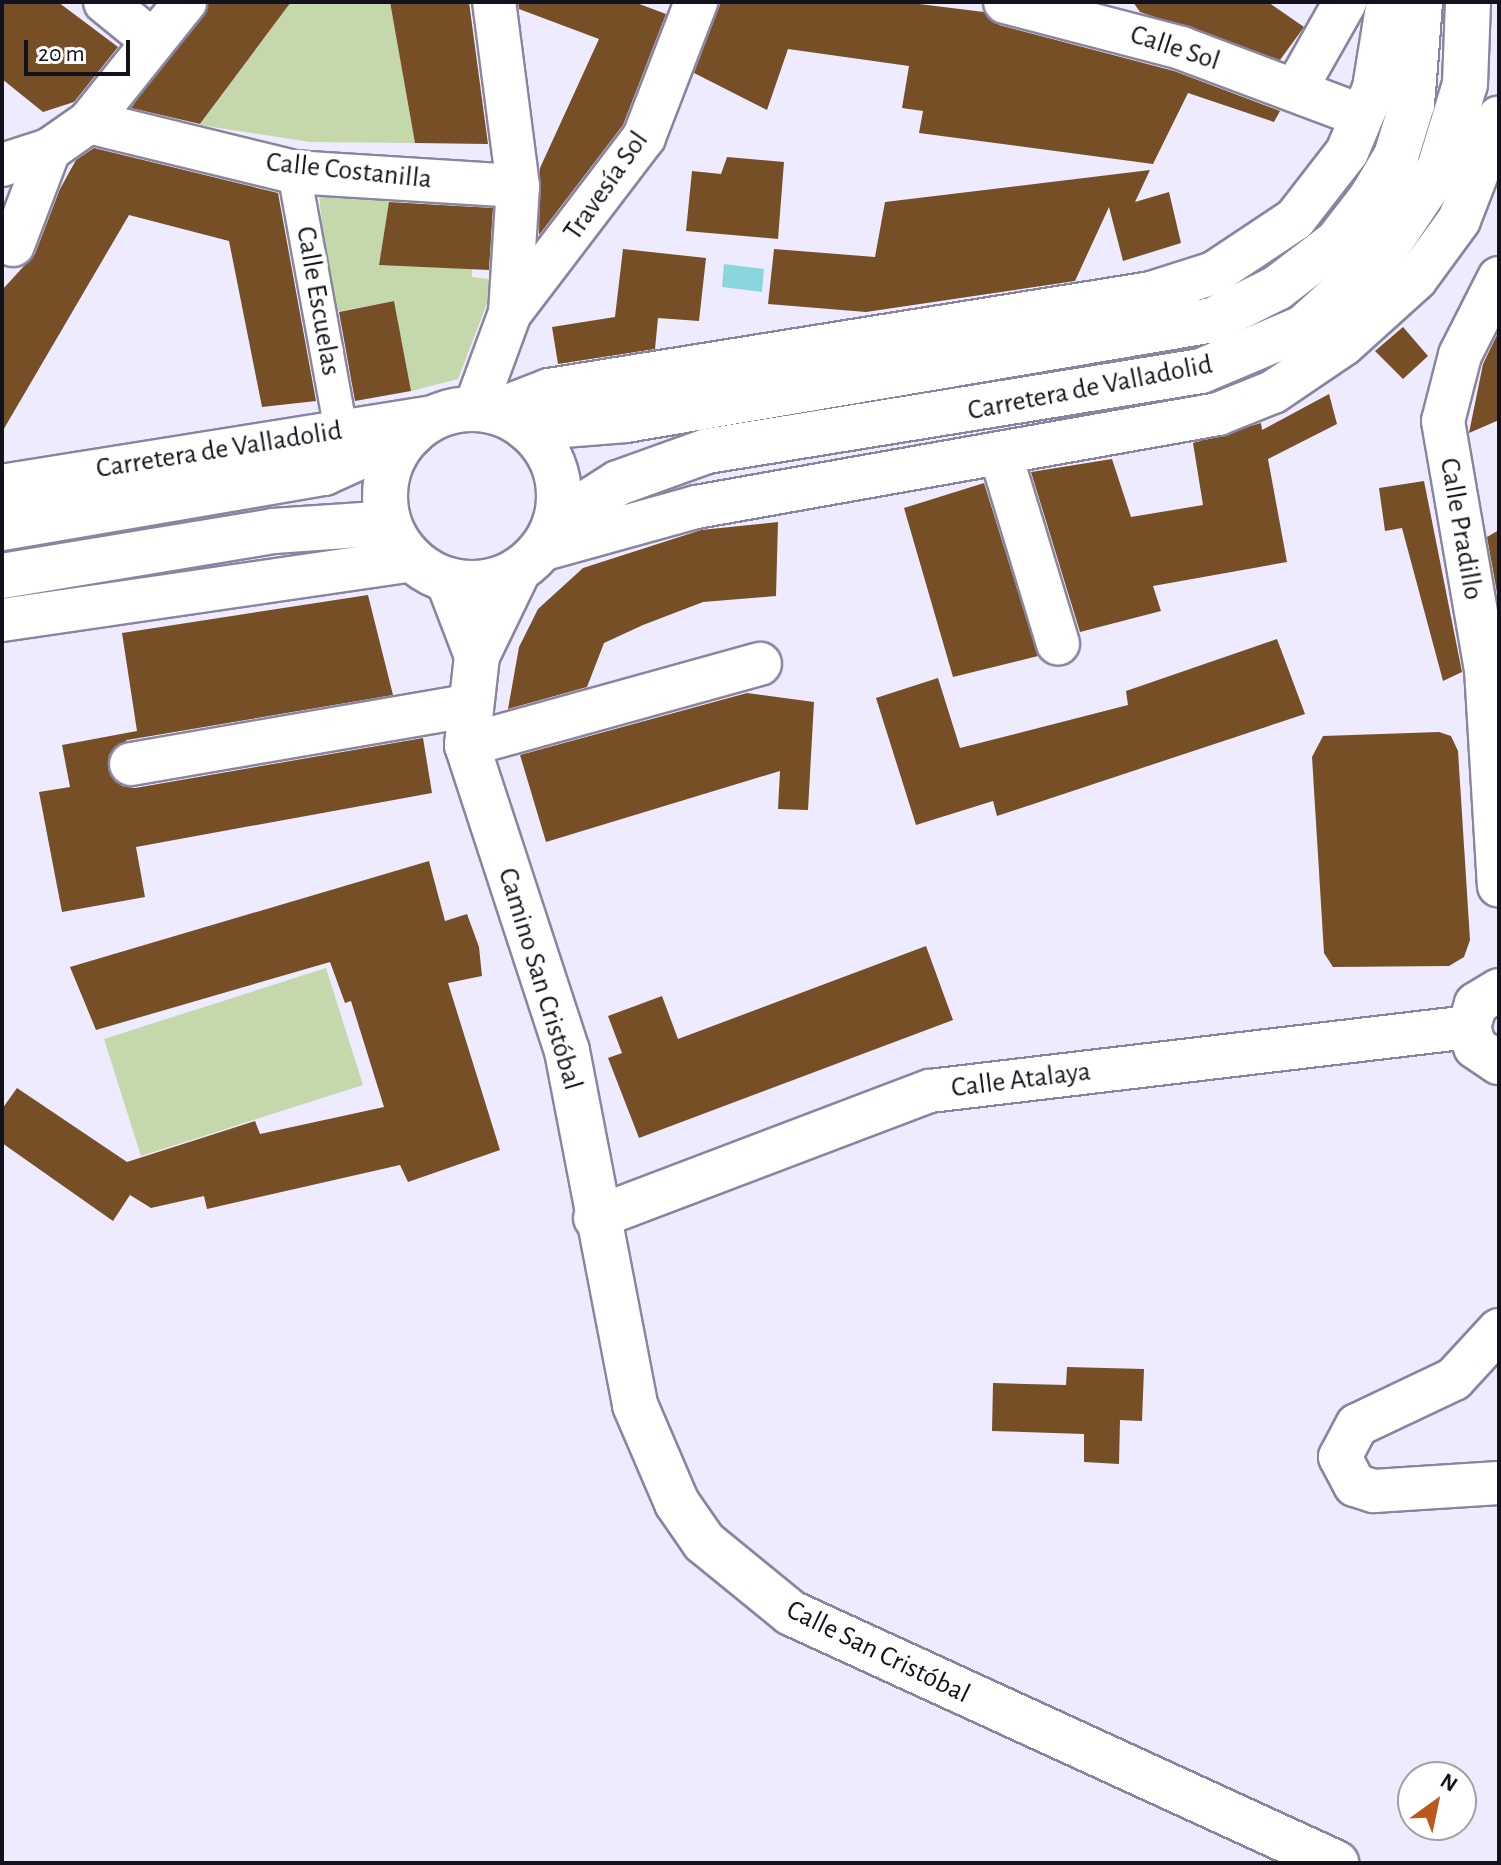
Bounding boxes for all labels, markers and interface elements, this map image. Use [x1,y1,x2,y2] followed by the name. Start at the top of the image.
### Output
[1126,18,1224,78] street label: Calle Sol
[28,24,134,74] scale bar
[38,42,85,66] text: 20 m
[556,125,656,247] street label: Travesía Sol
[264,146,434,196] street label: Calle Costanilla
[288,224,348,378] street label: Calle Escuelas
[965,348,1215,428] street label: Carretera de Valladolid
[94,414,344,486] street label: Carretera de Valladolid
[1432,455,1490,603] street label: Calle Pradillo
[490,864,590,1094] street label: Camino San Cristóbal
[949,1055,1093,1105] street label: Calle Atalaya
[781,1593,975,1711] street label: Calle San Cristóbal
[1397,1761,1477,1841] north arrow
[1437,1769,1461,1796] text: N

